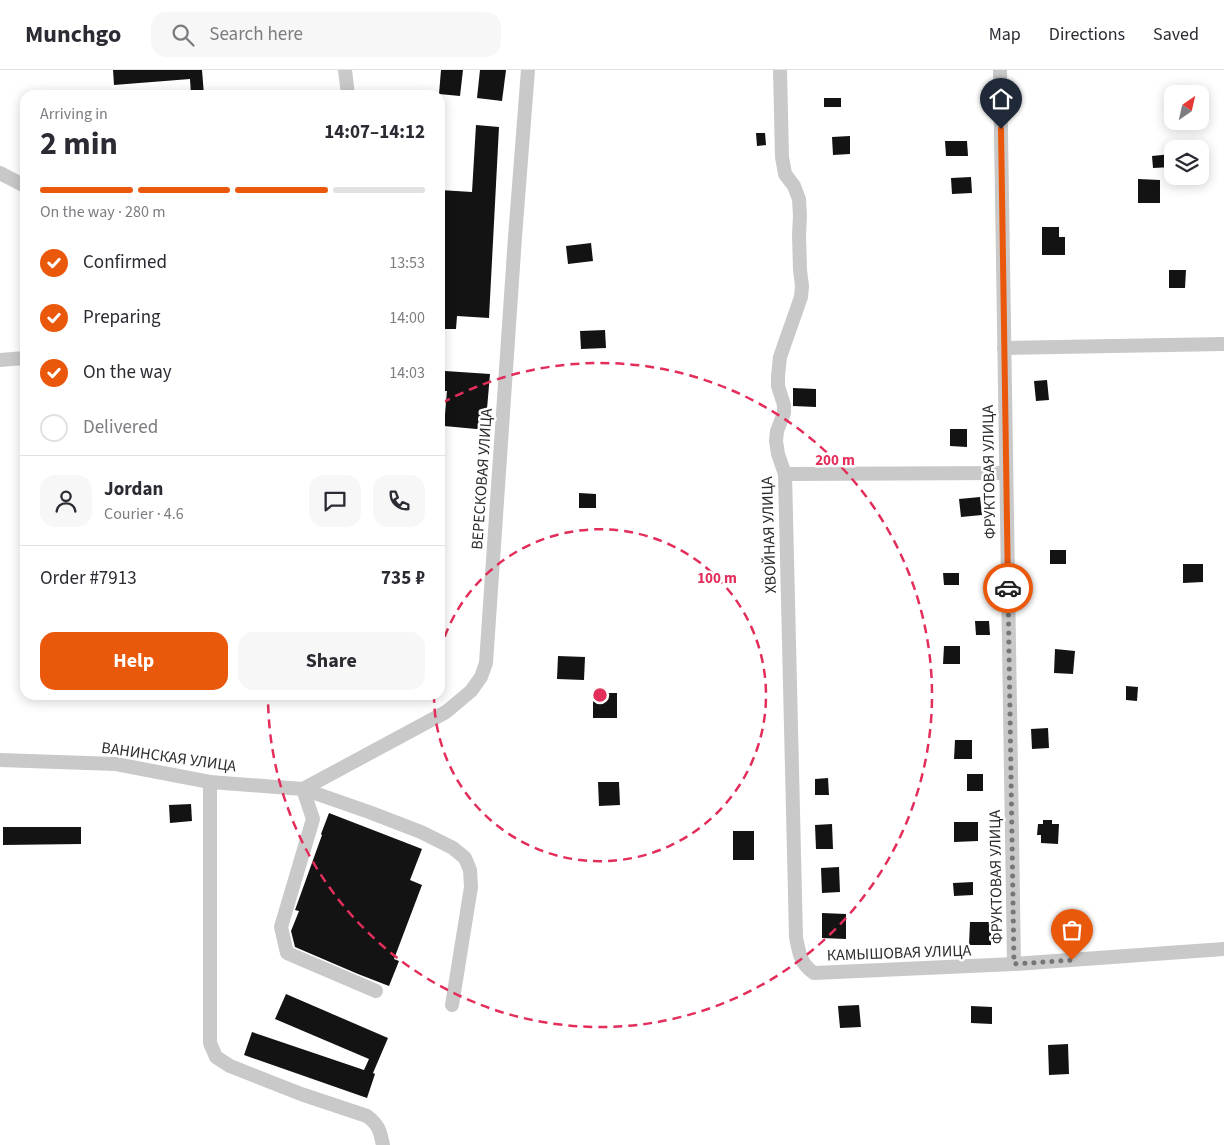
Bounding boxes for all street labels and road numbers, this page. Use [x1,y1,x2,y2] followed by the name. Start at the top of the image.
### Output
[977,404,1001,539] street label: ФРУКТОВАЯ УЛИЦА
[466,407,498,550] street label: ВЕРЕСКОВАЯ УЛИЦА
[756,476,782,594] street label: ХВОЙНАЯ УЛИЦА
[100,737,238,777] street label: ВАНИНСКАЯ УЛИЦА
[984,809,1008,944] street label: ФРУКТОВАЯ УЛИЦА
[826,939,972,967] street label: КАМЫШОВАЯ УЛИЦА

